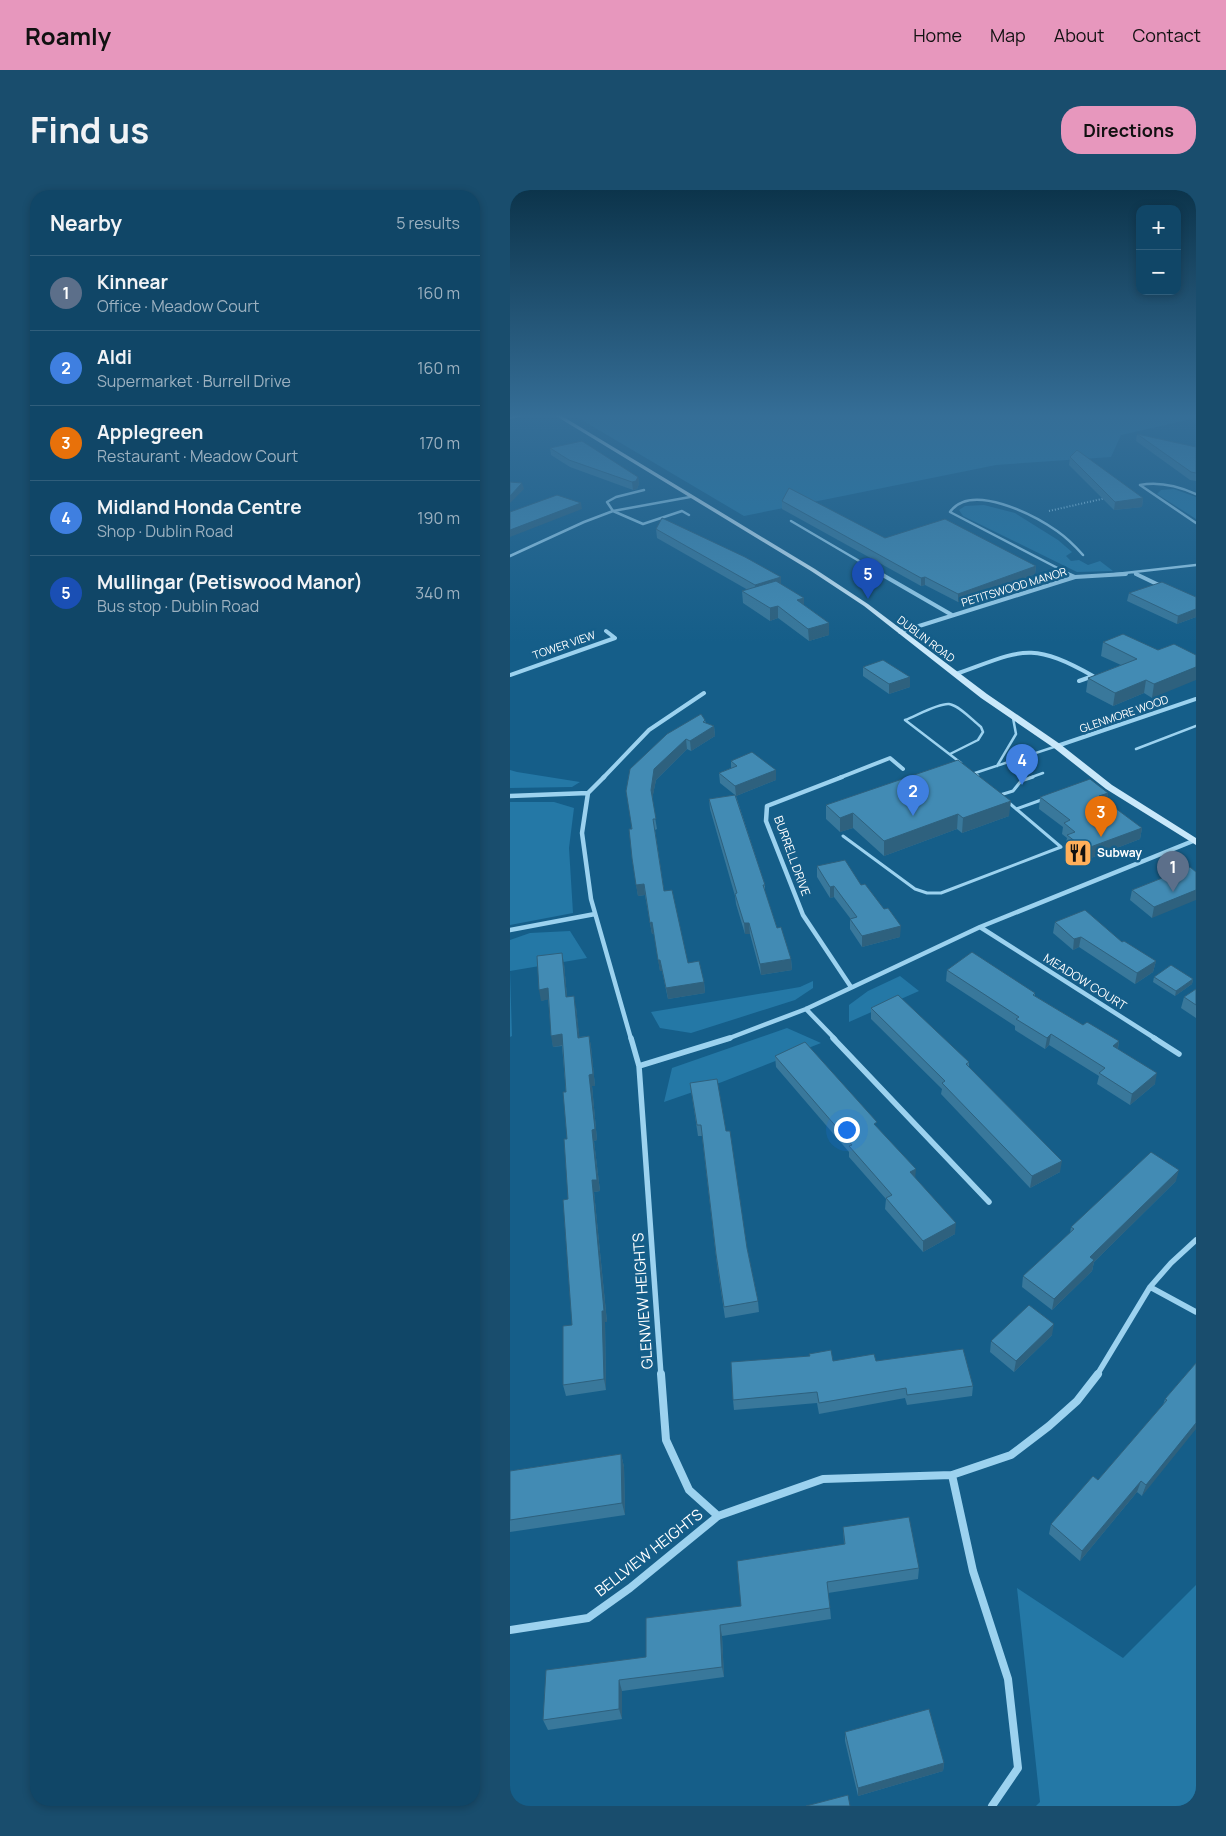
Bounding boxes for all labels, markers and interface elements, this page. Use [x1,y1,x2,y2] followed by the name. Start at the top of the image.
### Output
[25,19,111,52] text: Roamly
[913,23,962,47] text: Home
[990,23,1026,47] text: Map
[1054,23,1104,47] text: About
[1132,23,1201,47] text: Contact
[30,106,149,154] text: Find us
[1061,106,1196,154] button: Directions
[1136,205,1181,295] map controls
[1136,205,1181,250] button: +
[50,209,122,237] text: Nearby
[396,212,460,234] text: 5 results
[1136,250,1181,295] button: −
[97,269,168,295] text: Kinnear
[62,282,70,304] text: 1
[417,282,460,304] text: 160 m
[97,295,259,317] text: Office · Meadow Court
[97,344,132,370] text: Aldi
[61,357,71,379] text: 2
[417,357,460,379] text: 160 m
[97,370,291,392] text: Supermarket · Burrell Drive
[97,419,204,445] text: Applegreen
[61,432,71,454] text: 3
[419,432,460,454] text: 170 m
[97,445,298,467] text: Restaurant · Meadow Court
[97,494,302,520] text: Midland Honda Centre
[61,507,71,529] text: 4
[417,507,460,529] text: 190 m
[97,520,233,542] text: Shop · Dublin Road
[852,558,884,599] pin: 5
[959,563,1068,610] street label: PETITSWOOD MANOR
[97,569,363,595] text: Mullingar (Petiswood Manor)
[61,582,71,604] text: 5
[415,582,460,604] text: 340 m
[97,595,259,617] text: Bus stop · Dublin Road
[894,612,958,665] street label: DUBLIN ROAD
[530,627,598,662] street label: TOWER VIEW
[1077,691,1170,736] street label: GLENMORE WOOD
[1006,744,1038,785] pin: 4
[897,775,929,816] pin: 2
[1085,796,1117,837] pin: 3
[770,813,815,898] street label: BURRELL DRIVE
[1063,838,1093,868] restaurant icon: Subway
[1097,844,1142,861] place label: Subway
[1157,851,1189,892] pin: 1
[1040,949,1131,1014] street label: MEADOW COURT
[834,1117,860,1143] your location
[627,1232,658,1370] street label: GLENVIEW HEIGHTS
[590,1504,707,1601] street label: BELLVIEW HEIGHTS

